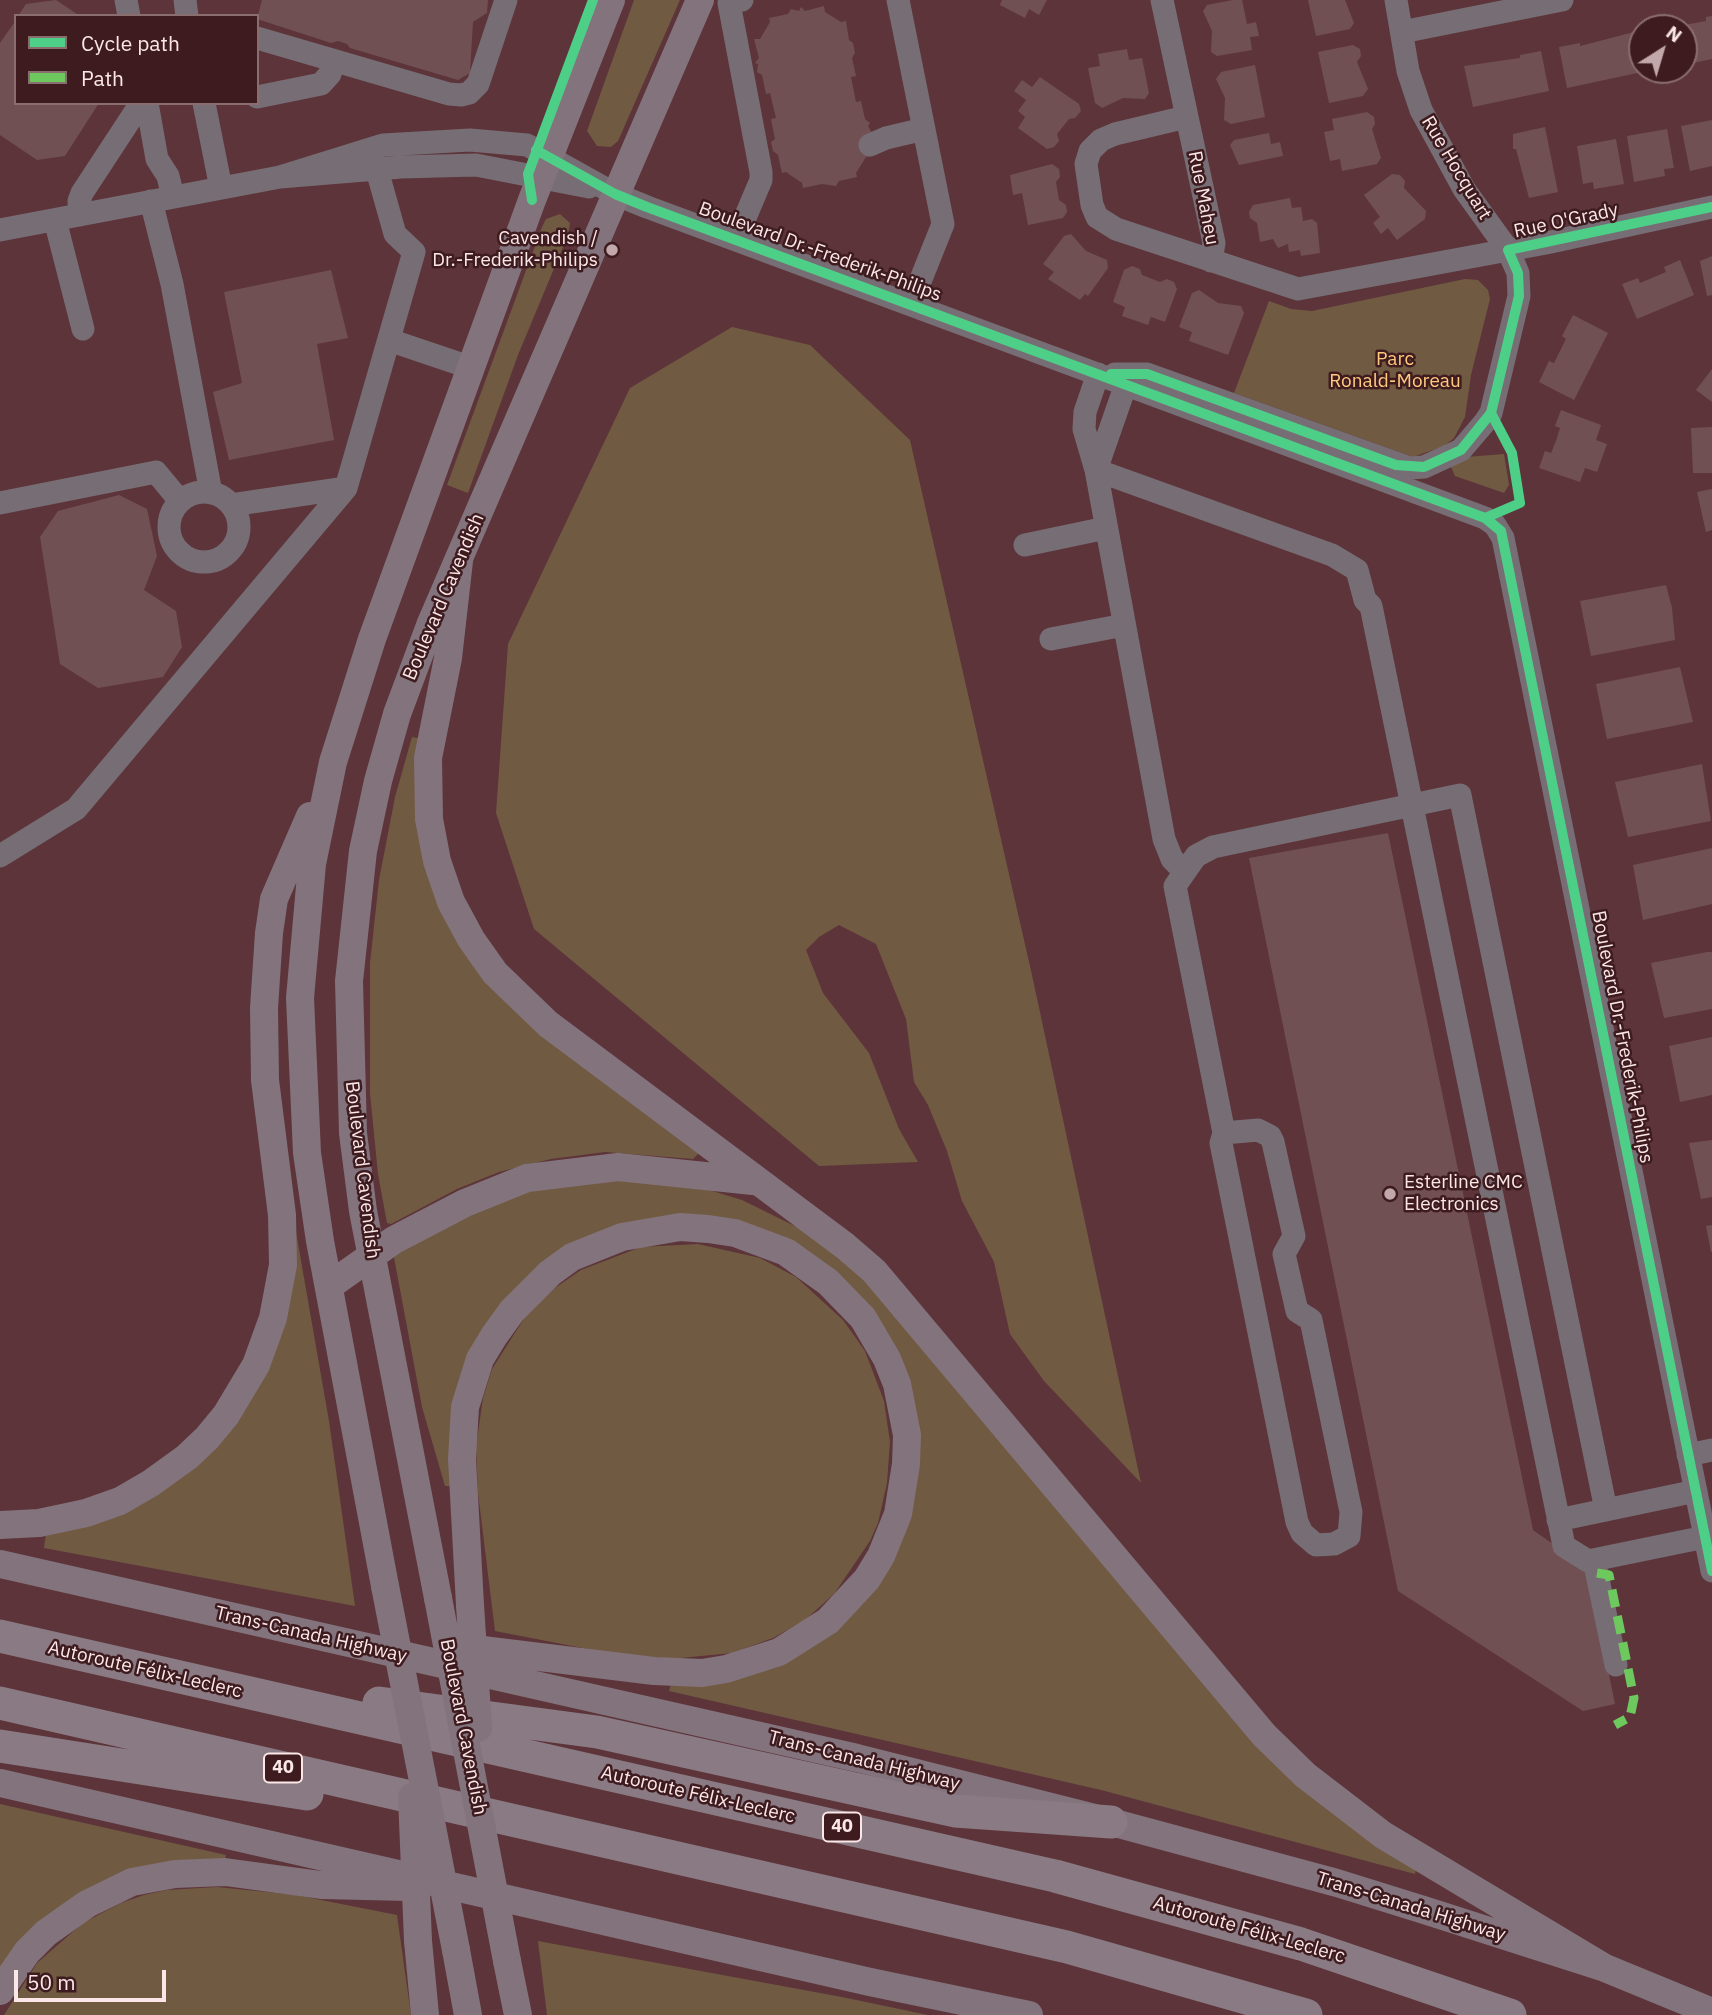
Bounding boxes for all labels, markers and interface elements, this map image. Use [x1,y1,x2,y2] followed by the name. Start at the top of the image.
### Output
[14,14,259,105] legend
[1628,14,1698,84] north arrow
[1662,20,1687,48] text: N
[81,29,180,57] text: Cycle path
[81,64,124,92] text: Path
[1416,112,1496,224] street label: Rue Hocquart
[1183,149,1223,247] street label: Rue Maheu
[696,197,944,307] street label: Boulevard Dr.-Frederik-Philips
[1512,199,1620,243] street label: Rue O'Grady
[432,228,598,272] place label: Cavendish / Dr.-Frederik-Philips
[604,242,620,258] marker: Cavendish / Dr.-Frederik-Philips
[1329,349,1461,393] park label: Parc Ronald-Moreau
[399,510,489,684] street label: Boulevard Cavendish
[1586,909,1658,1165] street label: Boulevard Dr.-Frederik-Philips
[340,1080,384,1260] street label: Boulevard Cavendish
[1404,1172,1523,1216] place label: Esterline CMC Electronics
[1382,1186,1398,1202] marker: Esterline CMC Electronics
[213,1602,409,1668] street label: Trans-Canada Highway
[46,1637,244,1703] street label: Autoroute Félix-Leclerc
[435,1637,491,1817] street label: Boulevard Cavendish
[766,1726,962,1796] street label: Trans-Canada Highway
[264,1754,302,1783] road number: 40
[599,1762,797,1828] street label: Autoroute Félix-Leclerc
[823,1812,861,1842] road number: 40
[1314,1867,1508,1947] street label: Trans-Canada Highway
[1150,1892,1348,1968] street label: Autoroute Félix-Leclerc
[18,1955,170,1999] scale bar
[27,1968,76,1996] text: 50 m

